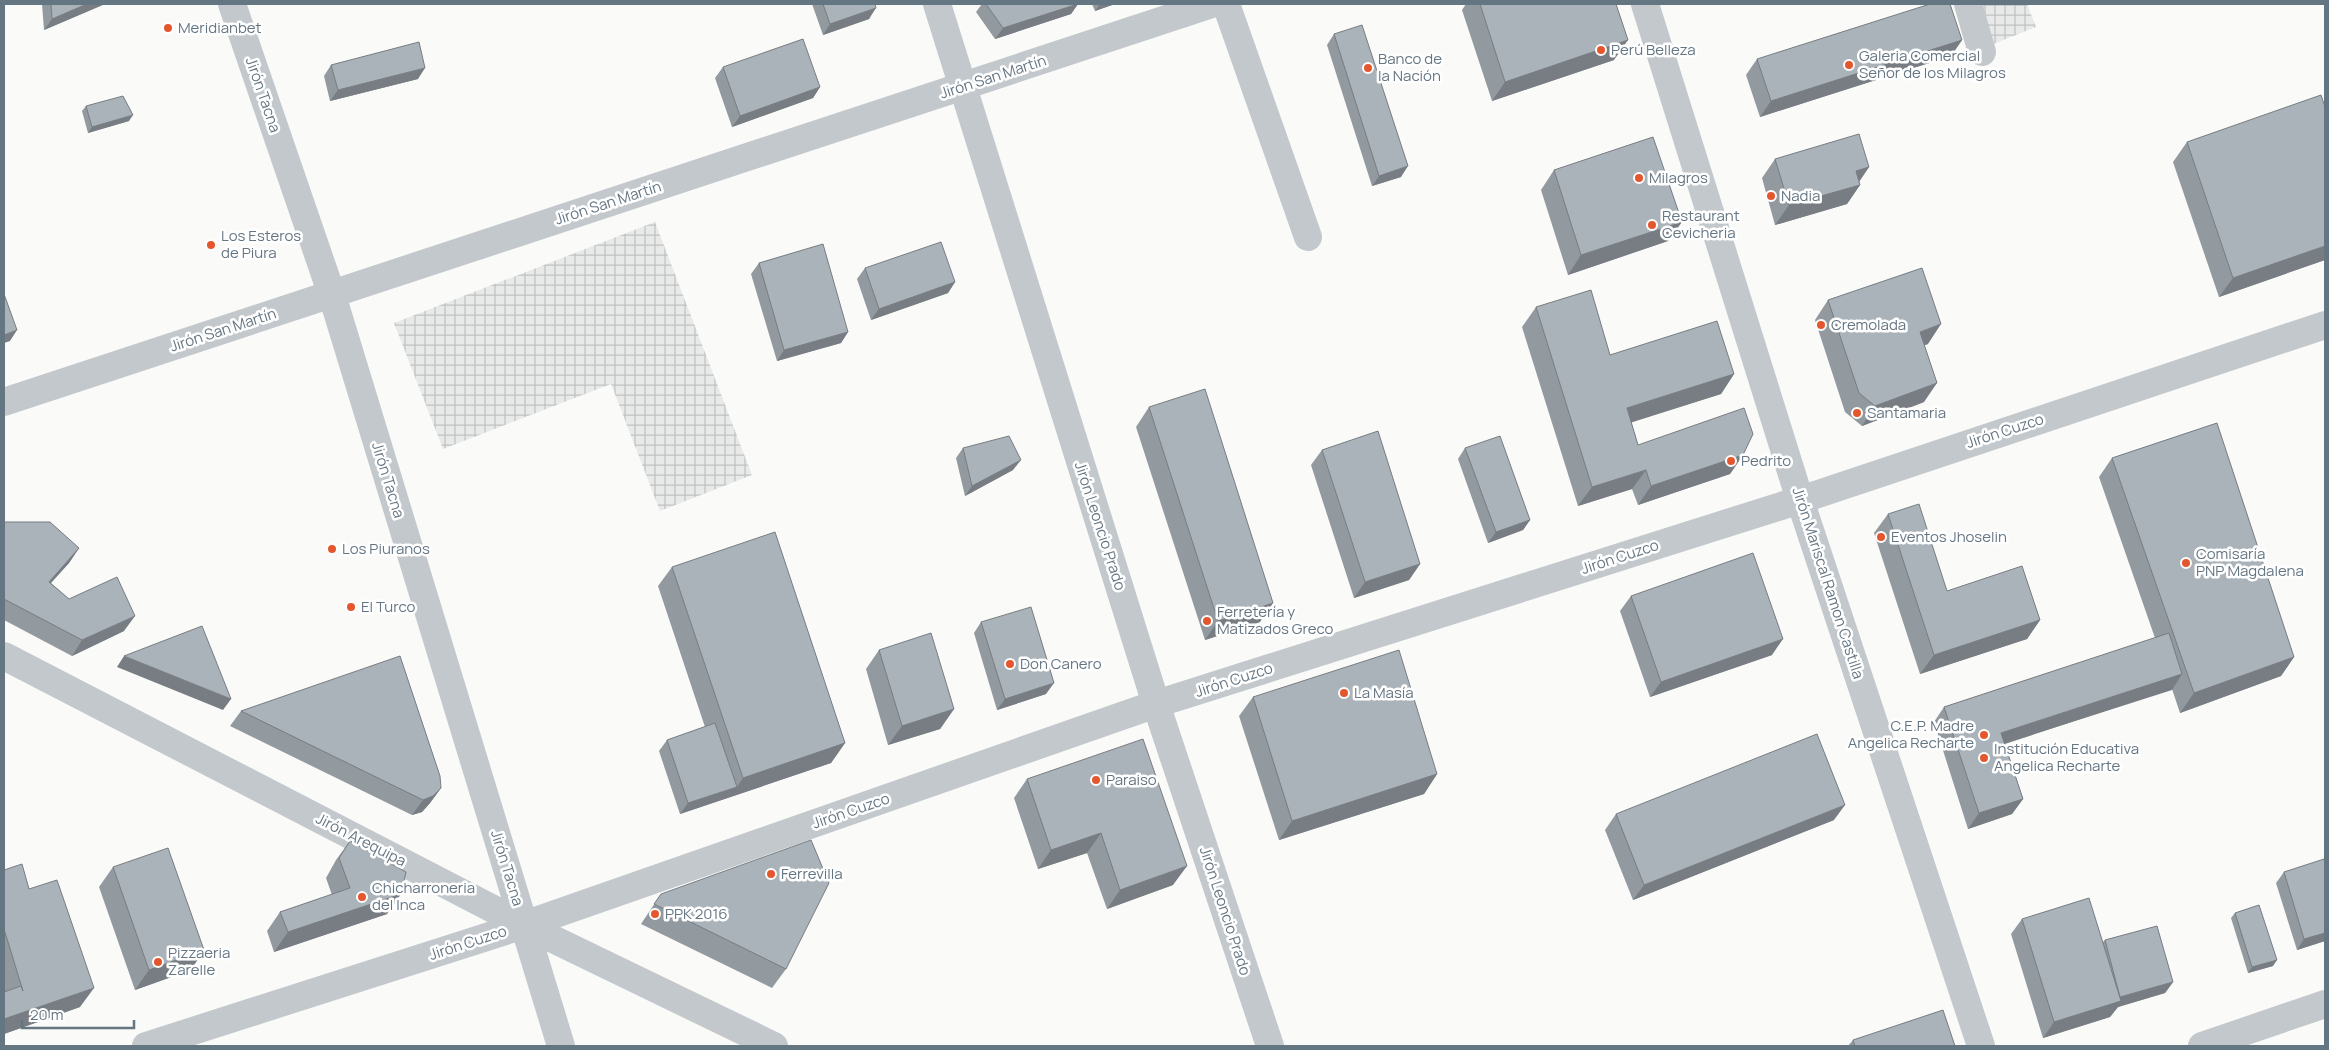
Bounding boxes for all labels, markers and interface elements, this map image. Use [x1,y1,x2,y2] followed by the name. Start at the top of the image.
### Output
[178,17,262,38] place label: Meridianbet
[162,22,174,34] marker: Meridianbet
[1611,39,1696,60] place label: Perú Belleza
[1595,44,1607,56] marker: Perú Belleza
[1859,45,2006,83] place label: Galeria Comercial Señor de los Milagros
[1378,48,1442,86] place label: Banco de la Nación
[937,49,1049,104] street label: Jirón San Martín
[241,54,286,135] street label: Jirón Tacna
[1843,59,1855,71] marker: Galeria Comercial Señor de los Milagros
[1362,62,1374,74] marker: Banco de la Nación
[1649,167,1708,188] place label: Milagros
[1633,172,1645,184] marker: Milagros
[552,175,664,230] street label: Jirón San Martín
[1781,185,1820,206] place label: Nadia
[1765,190,1777,202] marker: Nadia
[1662,205,1740,243] place label: Restaurant Cevicheria
[1646,219,1658,231] marker: Restaurant Cevicheria
[221,225,301,263] place label: Los Esteros de Piura
[205,239,217,251] marker: Los Esteros de Piura
[167,302,279,357] street label: Jirón San Martín
[1831,314,1906,335] place label: Cremolada
[1815,319,1827,331] marker: Cremolada
[1867,402,1946,423] place label: Santamaria
[1851,407,1863,419] marker: Santamaria
[1963,408,2046,453] street label: Jirón Cuzco
[367,439,410,520] street label: Jirón Tacna
[1741,450,1791,471] place label: Pedrito
[1725,455,1737,467] marker: Pedrito
[1070,459,1131,593] street label: Jirón Leoncio Prado
[1788,484,1869,681] street label: Jirón Mariscal Ramon Castilla
[1891,526,2007,547] place label: Eventos Jhoselin
[1875,531,1887,543] marker: Eventos Jhoselin
[1578,534,1661,579] street label: Jirón Cuzco
[342,538,430,559] place label: Los Piuranos
[326,543,338,555] marker: Los Piuranos
[2196,543,2304,581] place label: Comisaría PNP Magdalena
[2180,557,2192,569] marker: Comisaría PNP Magdalena
[361,596,415,617] place label: El Turco
[345,601,357,613] marker: El Turco
[1217,601,1334,639] place label: Ferretería y Matizados Greco
[1201,615,1213,627] marker: Ferretería y Matizados Greco
[1020,653,1102,674] place label: Don Canero
[1192,657,1275,702] street label: Jirón Cuzco
[1004,658,1016,670] marker: Don Canero
[1354,682,1414,703] place label: La Masía
[1338,687,1350,699] marker: La Masía
[1848,715,1974,753] place label: C.E.P. Madre Angelica Recharte
[1978,729,1990,741] marker: C.E.P. Madre Angelica Recharte
[1994,738,2139,776] place label: Institución Educativa Angelica Recharte
[1978,752,1990,764] marker: Institución Educativa Angelica Recharte
[1106,769,1157,790] place label: Paraiso
[1090,774,1102,786] marker: Paraiso
[809,787,892,834] street label: Jirón Cuzco
[313,808,410,871] street label: Jirón Arequipa
[486,827,529,908] street label: Jirón Tacna
[1195,844,1256,978] street label: Jirón Leoncio Prado
[781,863,843,884] place label: Ferrevilla
[765,868,777,880] marker: Ferrevilla
[372,877,475,915] place label: Chicharroneria del Inca
[356,891,368,903] marker: Chicharroneria del Inca
[665,903,728,924] place label: PPK 2016
[649,908,661,920] marker: PPK 2016
[426,920,509,965] street label: Jirón Cuzco
[168,942,230,980] place label: Pizzaeria Zarelle
[152,956,164,968] marker: Pizzaeria Zarelle
[22,998,135,1030] scale bar
[30,1004,63,1025] text: 20 m

